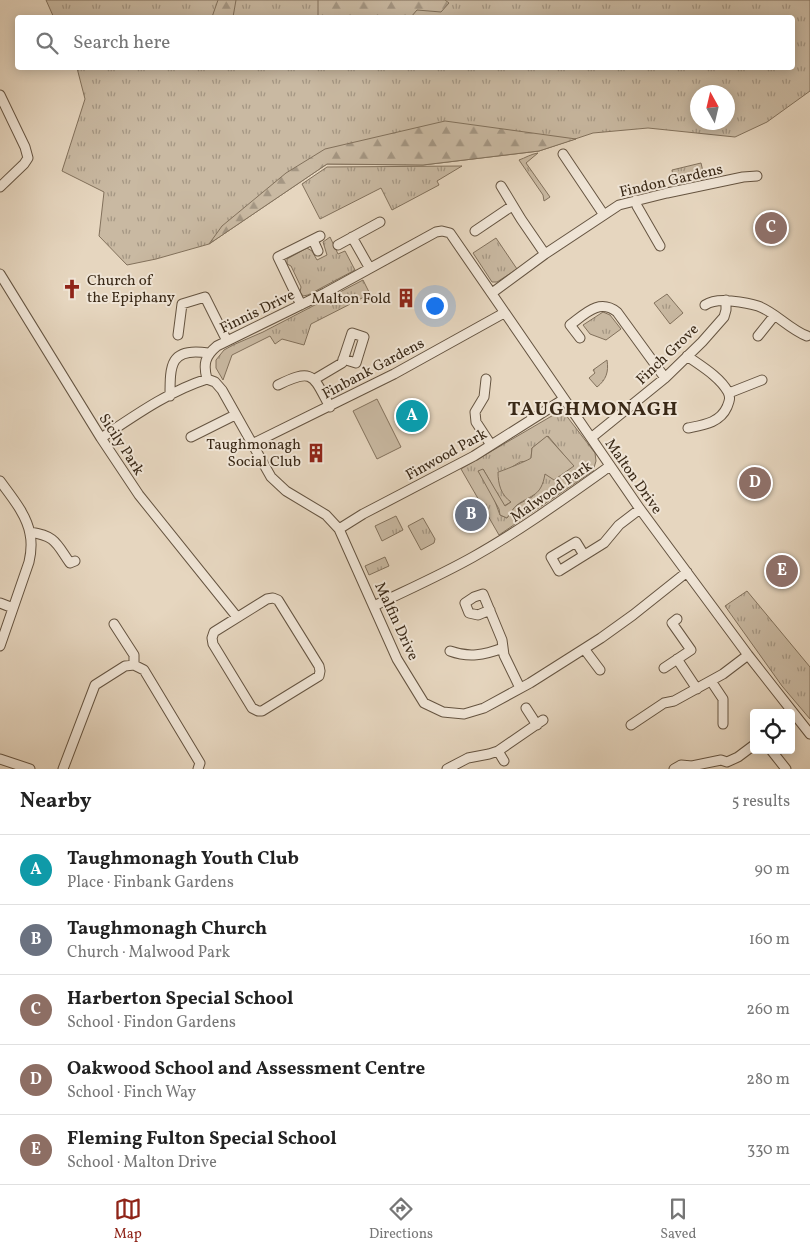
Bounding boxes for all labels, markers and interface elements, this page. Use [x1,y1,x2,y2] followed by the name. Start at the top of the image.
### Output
[15,15,795,70] search box
[33,29,61,57] icon: search
[73,30,170,56] text: Search here
[690,85,735,130] north arrow
[618,159,725,204] street label: Findon Gardens
[755,209,787,247] pin: C
[87,271,175,309] place label: Church of the Epiphany
[61,278,83,300] church icon: Church of the Epiphany
[217,285,299,340] street label: Finnis Drive
[395,287,417,309] building icon: Malton Fold
[312,289,391,310] place label: Malton Fold
[422,293,448,319] your location
[632,320,704,390] street label: Finch Grove
[319,334,428,405] street label: Finbank Gardens
[507,396,679,424] district label: TAUGHMONAGH
[396,397,428,435] pin: A
[93,410,149,480] street label: Sicily Park
[402,424,491,486] street label: Finwood Park
[206,435,301,473] place label: Taughmonagh Social Club
[599,435,666,519] street label: Malton Drive
[305,442,327,464] building icon: Taughmonagh Social Club
[507,456,597,528] street label: Malwood Park
[739,464,771,502] pin: D
[455,496,487,534] pin: B
[766,552,798,590] pin: E
[368,579,423,664] street label: Malfin Drive
[750,709,795,754] map controls
[750,709,795,754] button: locate
[20,787,91,816] text: Nearby
[732,791,790,813] text: 5 results
[67,846,299,872] text: Taughmonagh Youth Club
[30,859,42,881] text: A
[754,859,790,881] text: 90 m
[67,872,234,894] text: Place · Finbank Gardens
[67,916,267,942] text: Taughmonagh Church
[31,929,41,951] text: B
[749,929,790,951] text: 160 m
[67,942,230,964] text: Church · Malwood Park
[67,986,293,1012] text: Harberton Special School
[31,999,41,1021] text: C
[746,999,790,1021] text: 260 m
[67,1012,236,1034] text: School · Findon Gardens
[67,1056,425,1082] text: Oakwood School and Assessment Centre
[30,1069,42,1091] text: D
[746,1069,790,1091] text: 280 m
[67,1082,196,1104] text: School · Finch Way
[67,1126,337,1152] text: Fleming Fulton Special School
[31,1139,41,1161] text: E
[747,1139,790,1161] text: 330 m
[67,1152,217,1174] text: School · Malton Drive
[114,1195,142,1244] tab: Map
[369,1195,433,1244] tab: Directions
[660,1195,696,1244] tab: Saved

